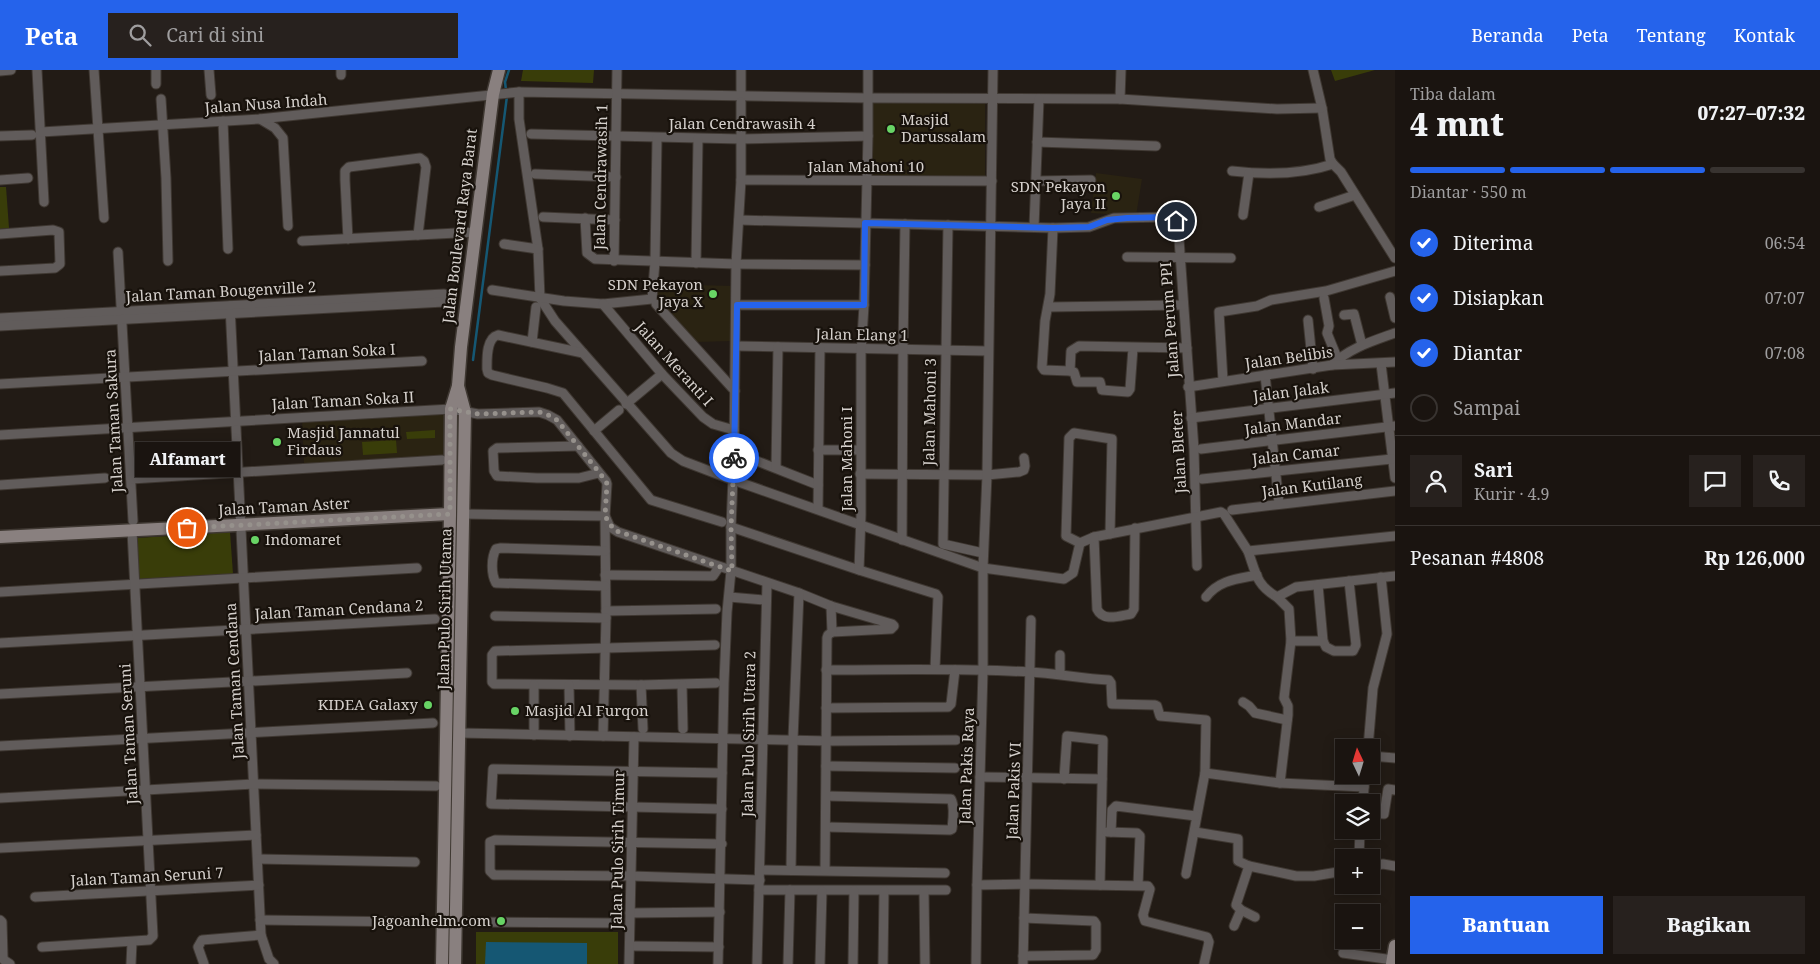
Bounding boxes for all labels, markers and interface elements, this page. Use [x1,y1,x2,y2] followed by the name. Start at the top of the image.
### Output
[108,13,458,58] search box
[25,19,78,52] text: Peta
[126,21,154,49] icon: search
[166,22,264,48] text: Cari di sini
[1471,23,1544,47] text: Beranda
[1572,23,1609,47] text: Peta
[1637,23,1706,47] text: Tentang
[1734,23,1795,47] text: Kontak
[1410,83,1496,105] text: Tiba dalam
[203,89,328,117] street label: Jalan Nusa Indah
[1697,100,1805,126] text: 07:27–07:32
[1410,102,1504,145] text: 4 mnt
[589,104,611,251] street label: Jalan Cendrawasih 1
[901,109,986,146] place label: Masjid Darussalam
[668,113,816,133] street label: Jalan Cendrawasih 4
[885,123,897,135] marker: Masjid Darussalam
[437,127,481,325] street label: Jalan Boulevard Raya Barat
[807,156,924,176] street label: Jalan Mahoni 10
[1011,176,1106,213] place label: SDN Pekayon Jaya II
[1410,181,1527,203] text: Diantar · 550 m
[1110,190,1122,202] marker: SDN Pekayon Jaya II
[1155,200,1197,242] pin
[1162,207,1190,235] icon: home
[1410,229,1438,257] icon: check
[1453,230,1533,256] text: Diterima
[1765,232,1805,254] text: 06:54
[1155,262,1183,380] street label: Jalan Perum PPI
[608,274,703,311] place label: SDN Pekayon Jaya X
[124,276,317,306] street label: Jalan Taman Bougenville 2
[1410,284,1438,312] icon: check
[1453,285,1544,311] text: Disiapkan
[1765,287,1805,309] text: 07:07
[707,288,719,300] marker: SDN Pekayon Jaya X
[631,316,718,410] street label: Jalan Meranti I
[814,323,909,345] street label: Jalan Elang 1
[257,338,396,366] street label: Jalan Taman Soka I
[1410,339,1438,367] icon: check
[1453,340,1522,366] text: Diantar
[1243,341,1334,373] street label: Jalan Belibis
[1765,342,1805,364] text: 07:08
[99,349,127,494] street label: Jalan Taman Sakura
[918,358,940,467] street label: Jalan Mahoni 3
[1251,376,1330,406] street label: Jalan Jalak
[270,386,415,414] street label: Jalan Taman Soka II
[1453,395,1520,421] text: Sampai
[836,406,856,513] street label: Jalan Mahoni I
[1242,407,1342,439] street label: Jalan Mandar
[1166,410,1190,495] street label: Jalan Bleter
[287,422,400,459] place label: Masjid Jannatul Firdaus
[709,433,759,483] courier
[271,436,283,448] marker: Masjid Jannatul Firdaus
[1250,439,1341,469] street label: Jalan Camar
[134,443,240,478] callout: Alfamart
[720,444,748,472] icon: bike
[149,448,226,470] text: Alfamart
[1410,455,1462,507] button: person
[1689,455,1741,507] button: chat
[1753,455,1805,507] button: phone
[1474,457,1513,483] text: Sari
[1259,469,1363,501] street label: Jalan Kutilang
[1474,483,1549,505] text: Kurir · 4.9
[217,493,350,519] street label: Jalan Taman Aster
[166,507,208,549] pin
[173,514,201,542] icon: bag
[433,528,455,691] street label: Jalan Pulo Sirih Utama
[265,529,341,549] place label: Indomaret
[249,534,261,546] marker: Indomaret
[1410,545,1544,571] text: Pesanan #4808
[1704,545,1805,571] text: Rp 126,000
[253,595,424,623] street label: Jalan Taman Cendana 2
[220,602,248,761] street label: Jalan Taman Cendana
[737,651,759,818] street label: Jalan Pulo Sirih Utara 2
[114,663,142,806] street label: Jalan Taman Seruni
[318,694,419,714] place label: KIDEA Galaxy
[422,699,434,711] marker: KIDEA Galaxy
[525,700,649,720] place label: Masjid Al Furqon
[509,705,521,717] marker: Masjid Al Furqon
[954,707,978,826] street label: Jalan Pakis Raya
[1335,739,1380,784] north arrow
[1335,739,1380,949] map controls
[1001,742,1025,841] street label: Jalan Pakis VI
[606,770,628,931] street label: Jalan Pulo Sirih Timur
[1335,794,1380,839] button: layers
[1335,849,1380,894] button: +
[69,862,224,890] street label: Jalan Taman Seruni 7
[1410,896,1603,954] button: Bantuan
[1613,896,1805,954] button: Bagikan
[1335,904,1380,949] button: −
[371,910,491,930] place label: Jagoanhelm.com
[495,915,507,927] marker: Jagoanhelm.com

